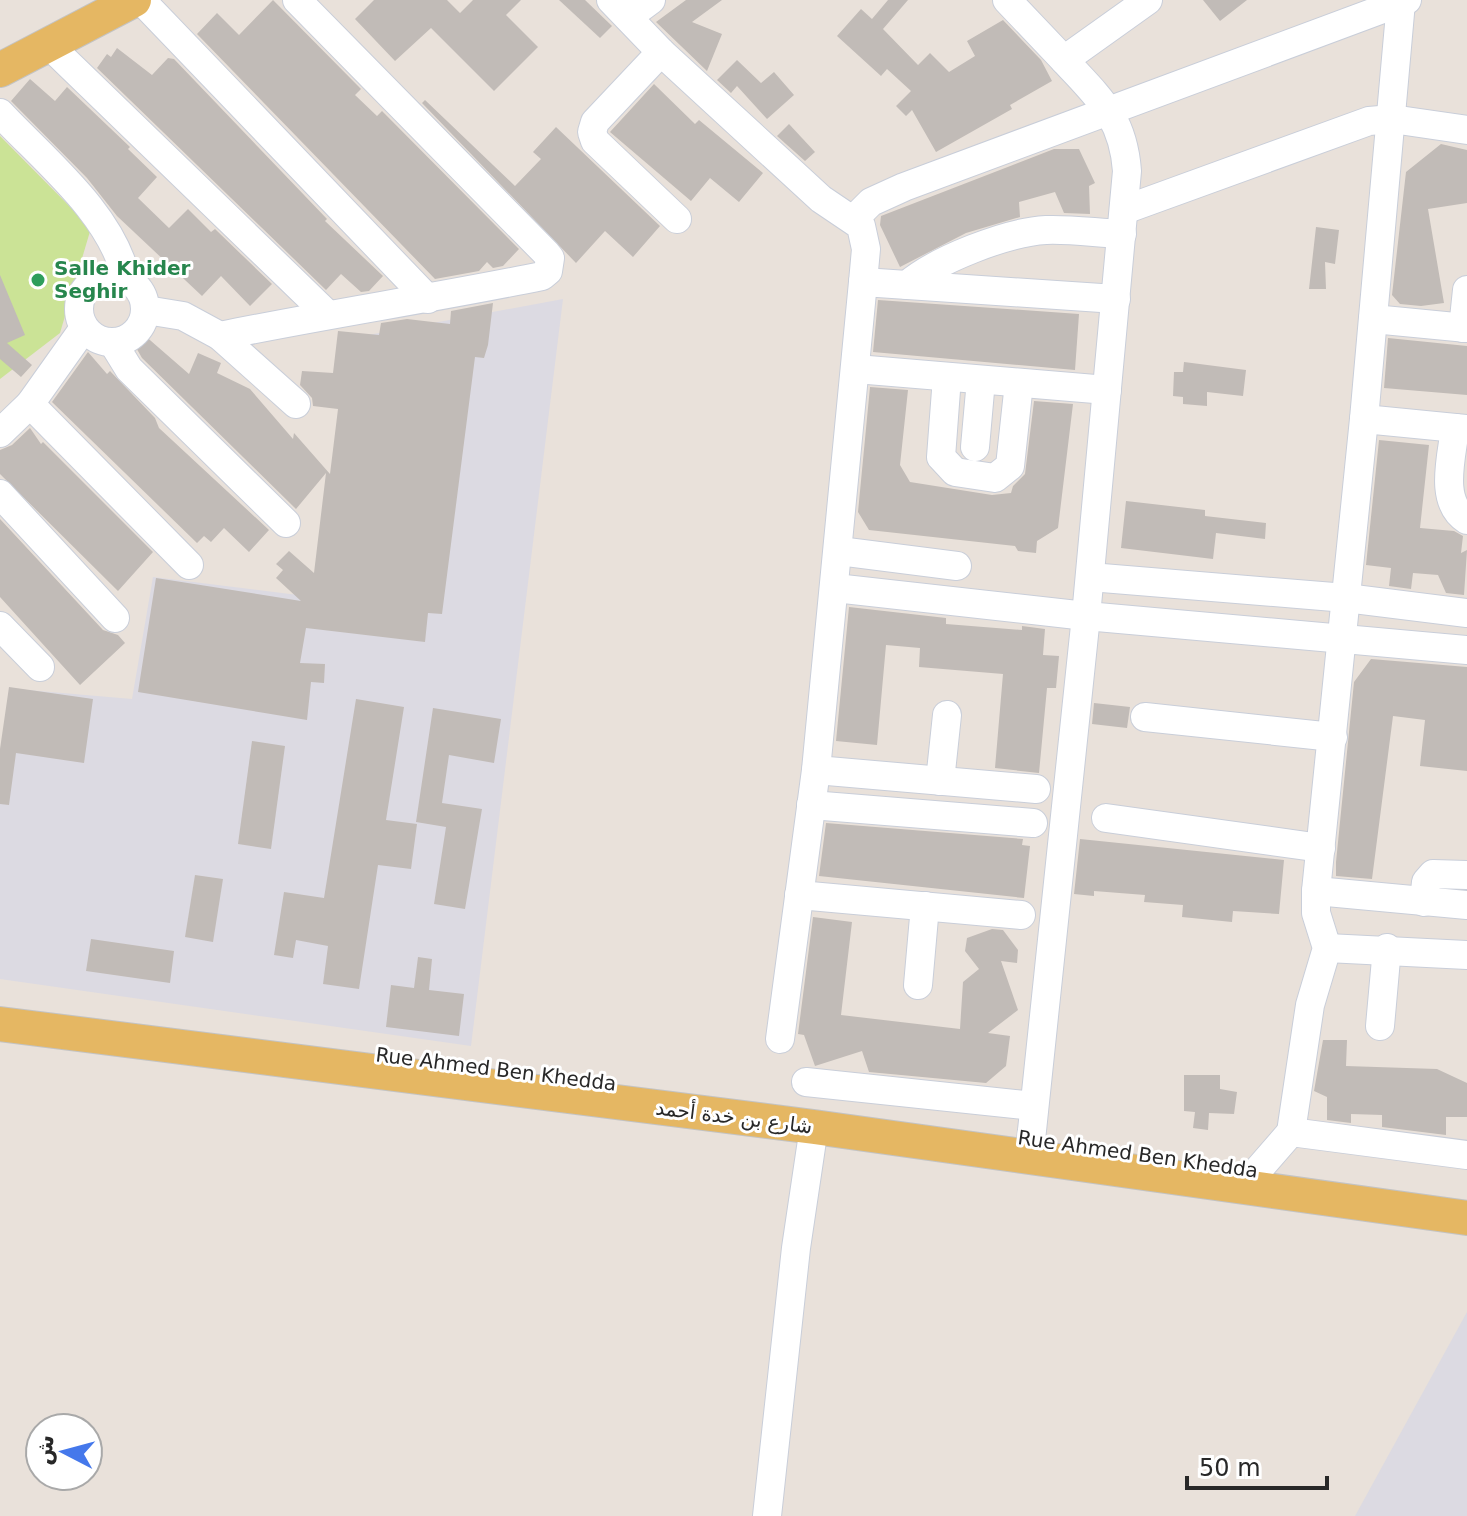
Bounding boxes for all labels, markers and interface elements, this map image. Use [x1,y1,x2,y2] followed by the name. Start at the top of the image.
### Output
[54,256,191,303] place label: Salle Khider Seghir
[29,271,47,289] marker: Salle Khider Seghir
[374,1042,618,1096] street label: Rue Ahmed Ben Khedda
[654,1094,814,1139] street label: شارع بن خدة أحمد
[1016,1125,1260,1183] street label: Rue Ahmed Ben Khedda
[24,1412,104,1492] north arrow
[31,1434,59,1466] text: ش
[1187,1440,1327,1490] scale bar
[1199,1454,1261,1482] text: 50 m

